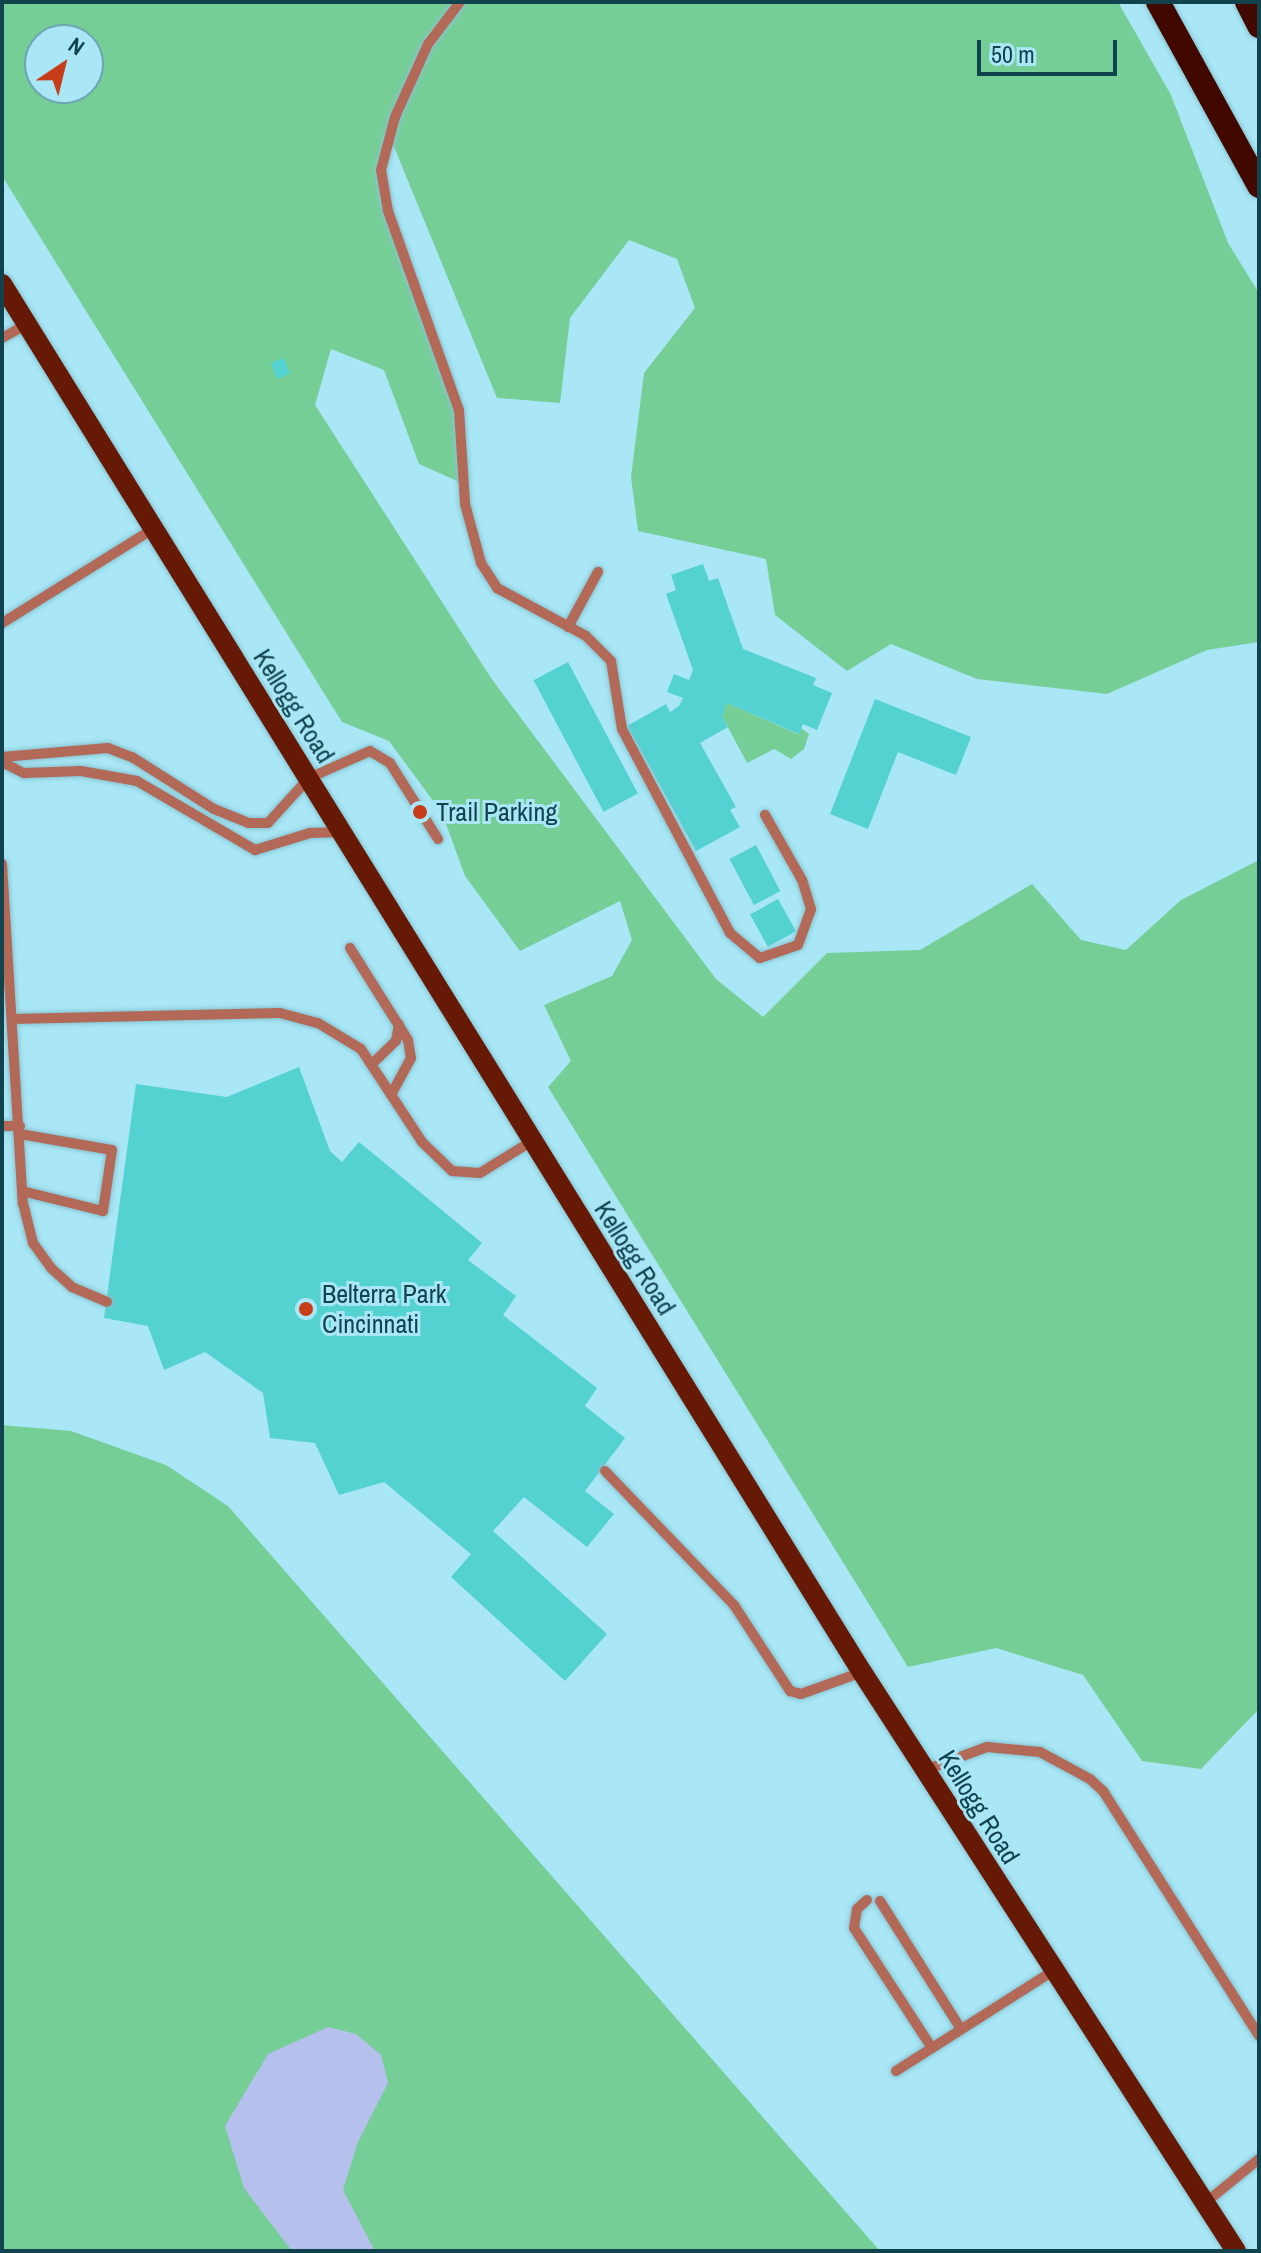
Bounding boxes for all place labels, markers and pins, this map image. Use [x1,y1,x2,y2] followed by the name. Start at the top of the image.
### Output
[436,796,557,828] place label: Trail Parking
[411,803,429,821] marker: Trail Parking
[322,1278,446,1340] place label: Belterra Park Cincinnati
[297,1300,315,1318] marker: Belterra Park Cincinnati

